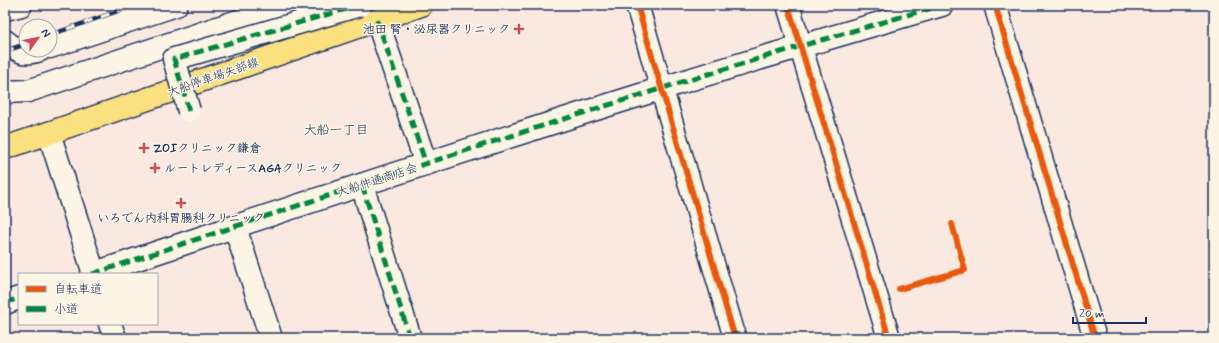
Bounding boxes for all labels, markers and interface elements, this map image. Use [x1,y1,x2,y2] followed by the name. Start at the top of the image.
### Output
[18,18,58,58] north arrow
[363,22,510,38] place label: 池田 腎・泌尿器クリニック
[513,23,525,35] marker: 池田 腎・泌尿器クリニック
[38,26,53,40] text: N
[165,55,261,101] street label: 大船停車場矢部線
[303,122,369,139] district label: 大船一丁目
[153,141,261,157] place label: ZOIクリニック鎌倉
[138,142,150,154] marker: ZOIクリニック鎌倉
[335,160,420,202] street label: 大船仲通商店会
[164,161,342,177] place label: ルートレディースAGAクリニック
[149,162,161,174] marker: ルートレディースAGAクリニック
[175,197,187,209] marker: いろでん内科胃腸科クリニック
[97,211,265,227] place label: いろでん内科胃腸科クリニック
[18,273,158,325] legend
[54,282,102,298] text: 自転車道
[1073,299,1146,325] scale bar
[54,302,78,318] text: 小道
[1079,306,1105,322] text: 20 m

